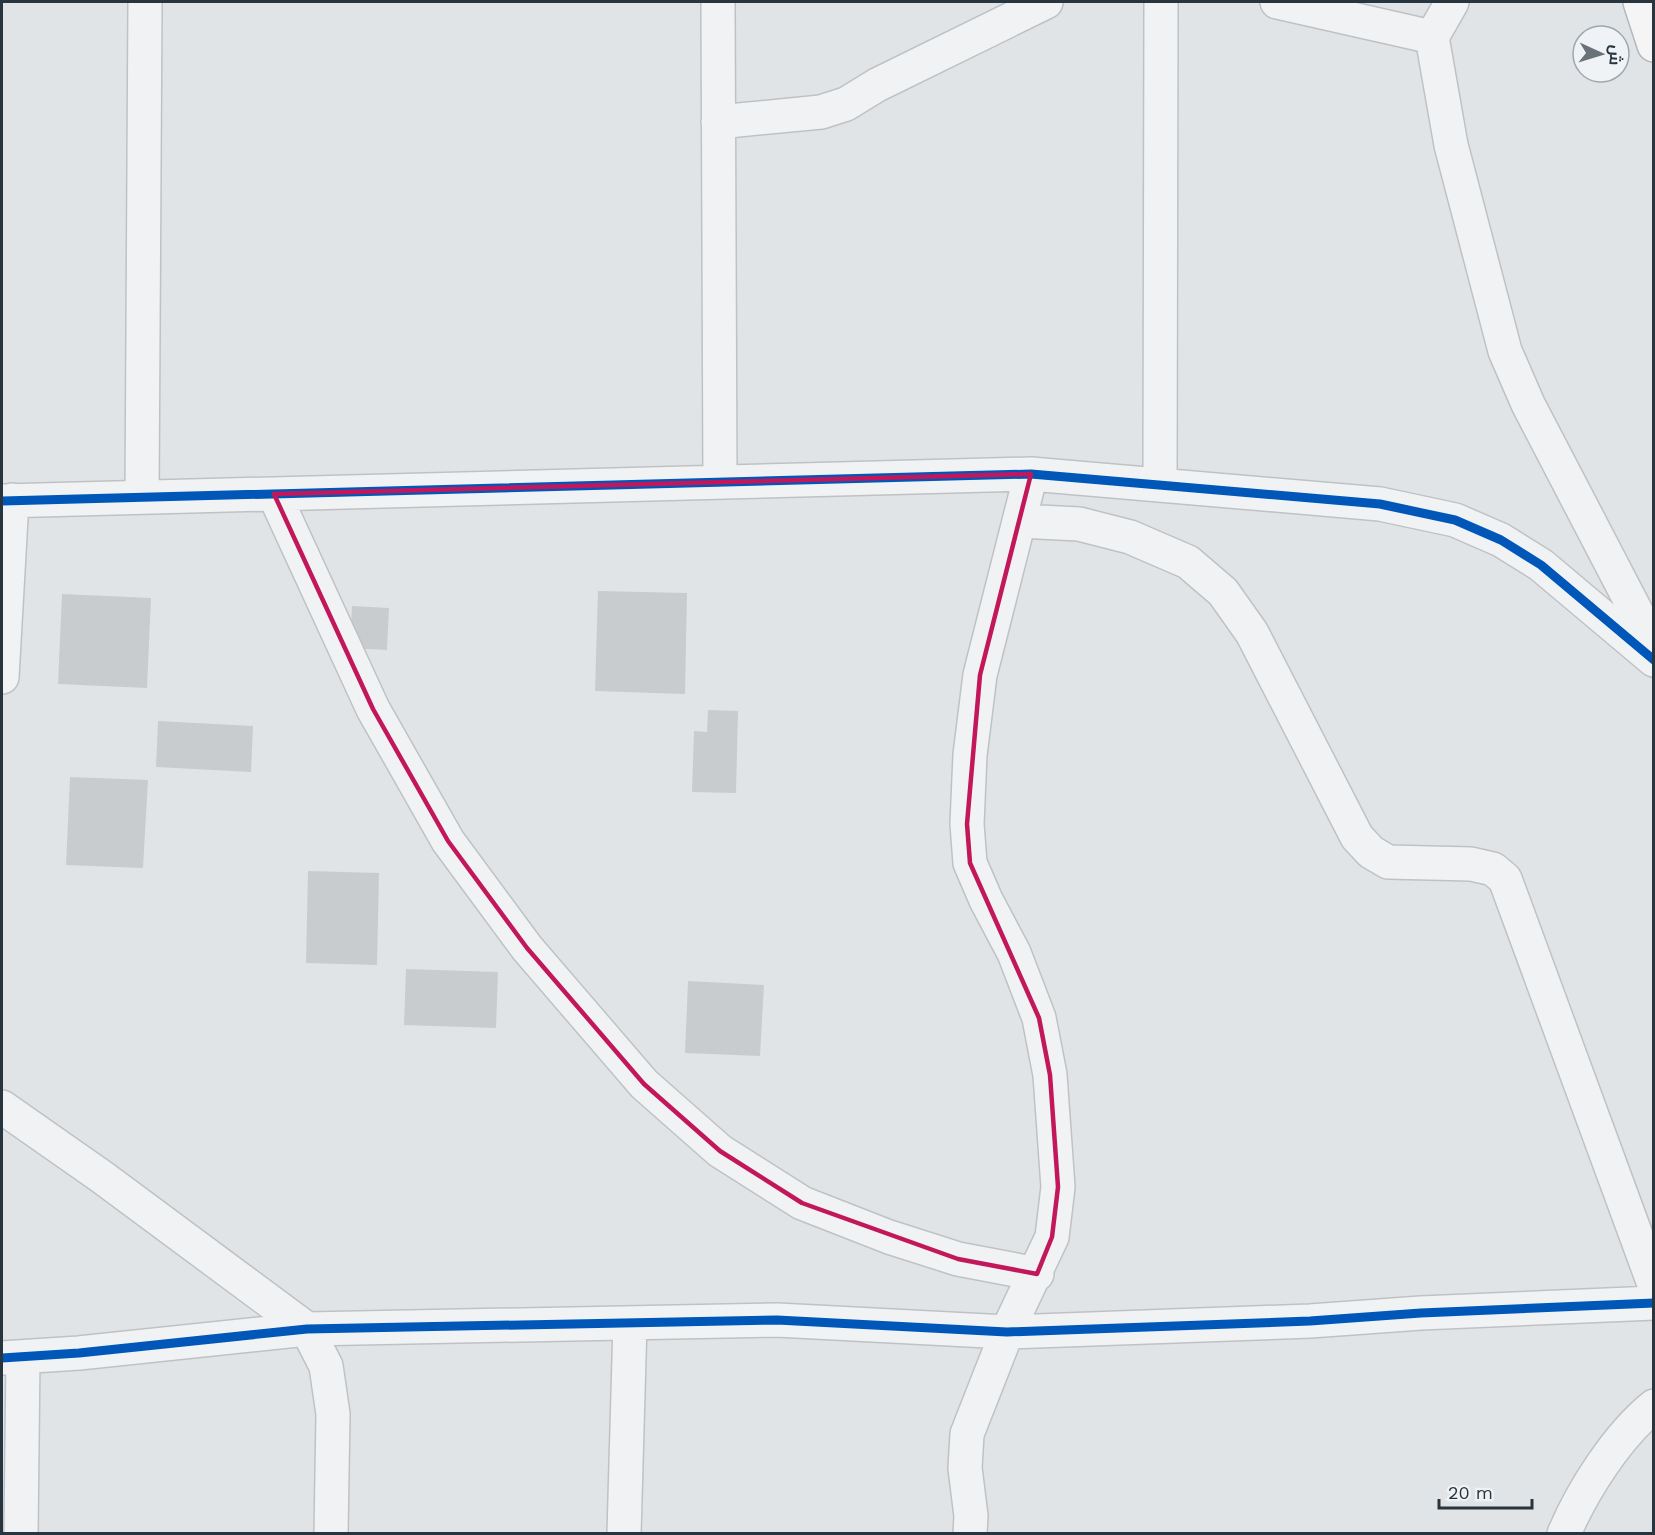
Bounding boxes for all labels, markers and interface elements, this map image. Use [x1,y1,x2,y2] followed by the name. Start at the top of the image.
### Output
[1571,24,1631,84] north arrow
[1605,44,1626,66] text: ش
[1439,1472,1532,1510] scale bar
[1448,1482,1493,1503] text: 20 m

